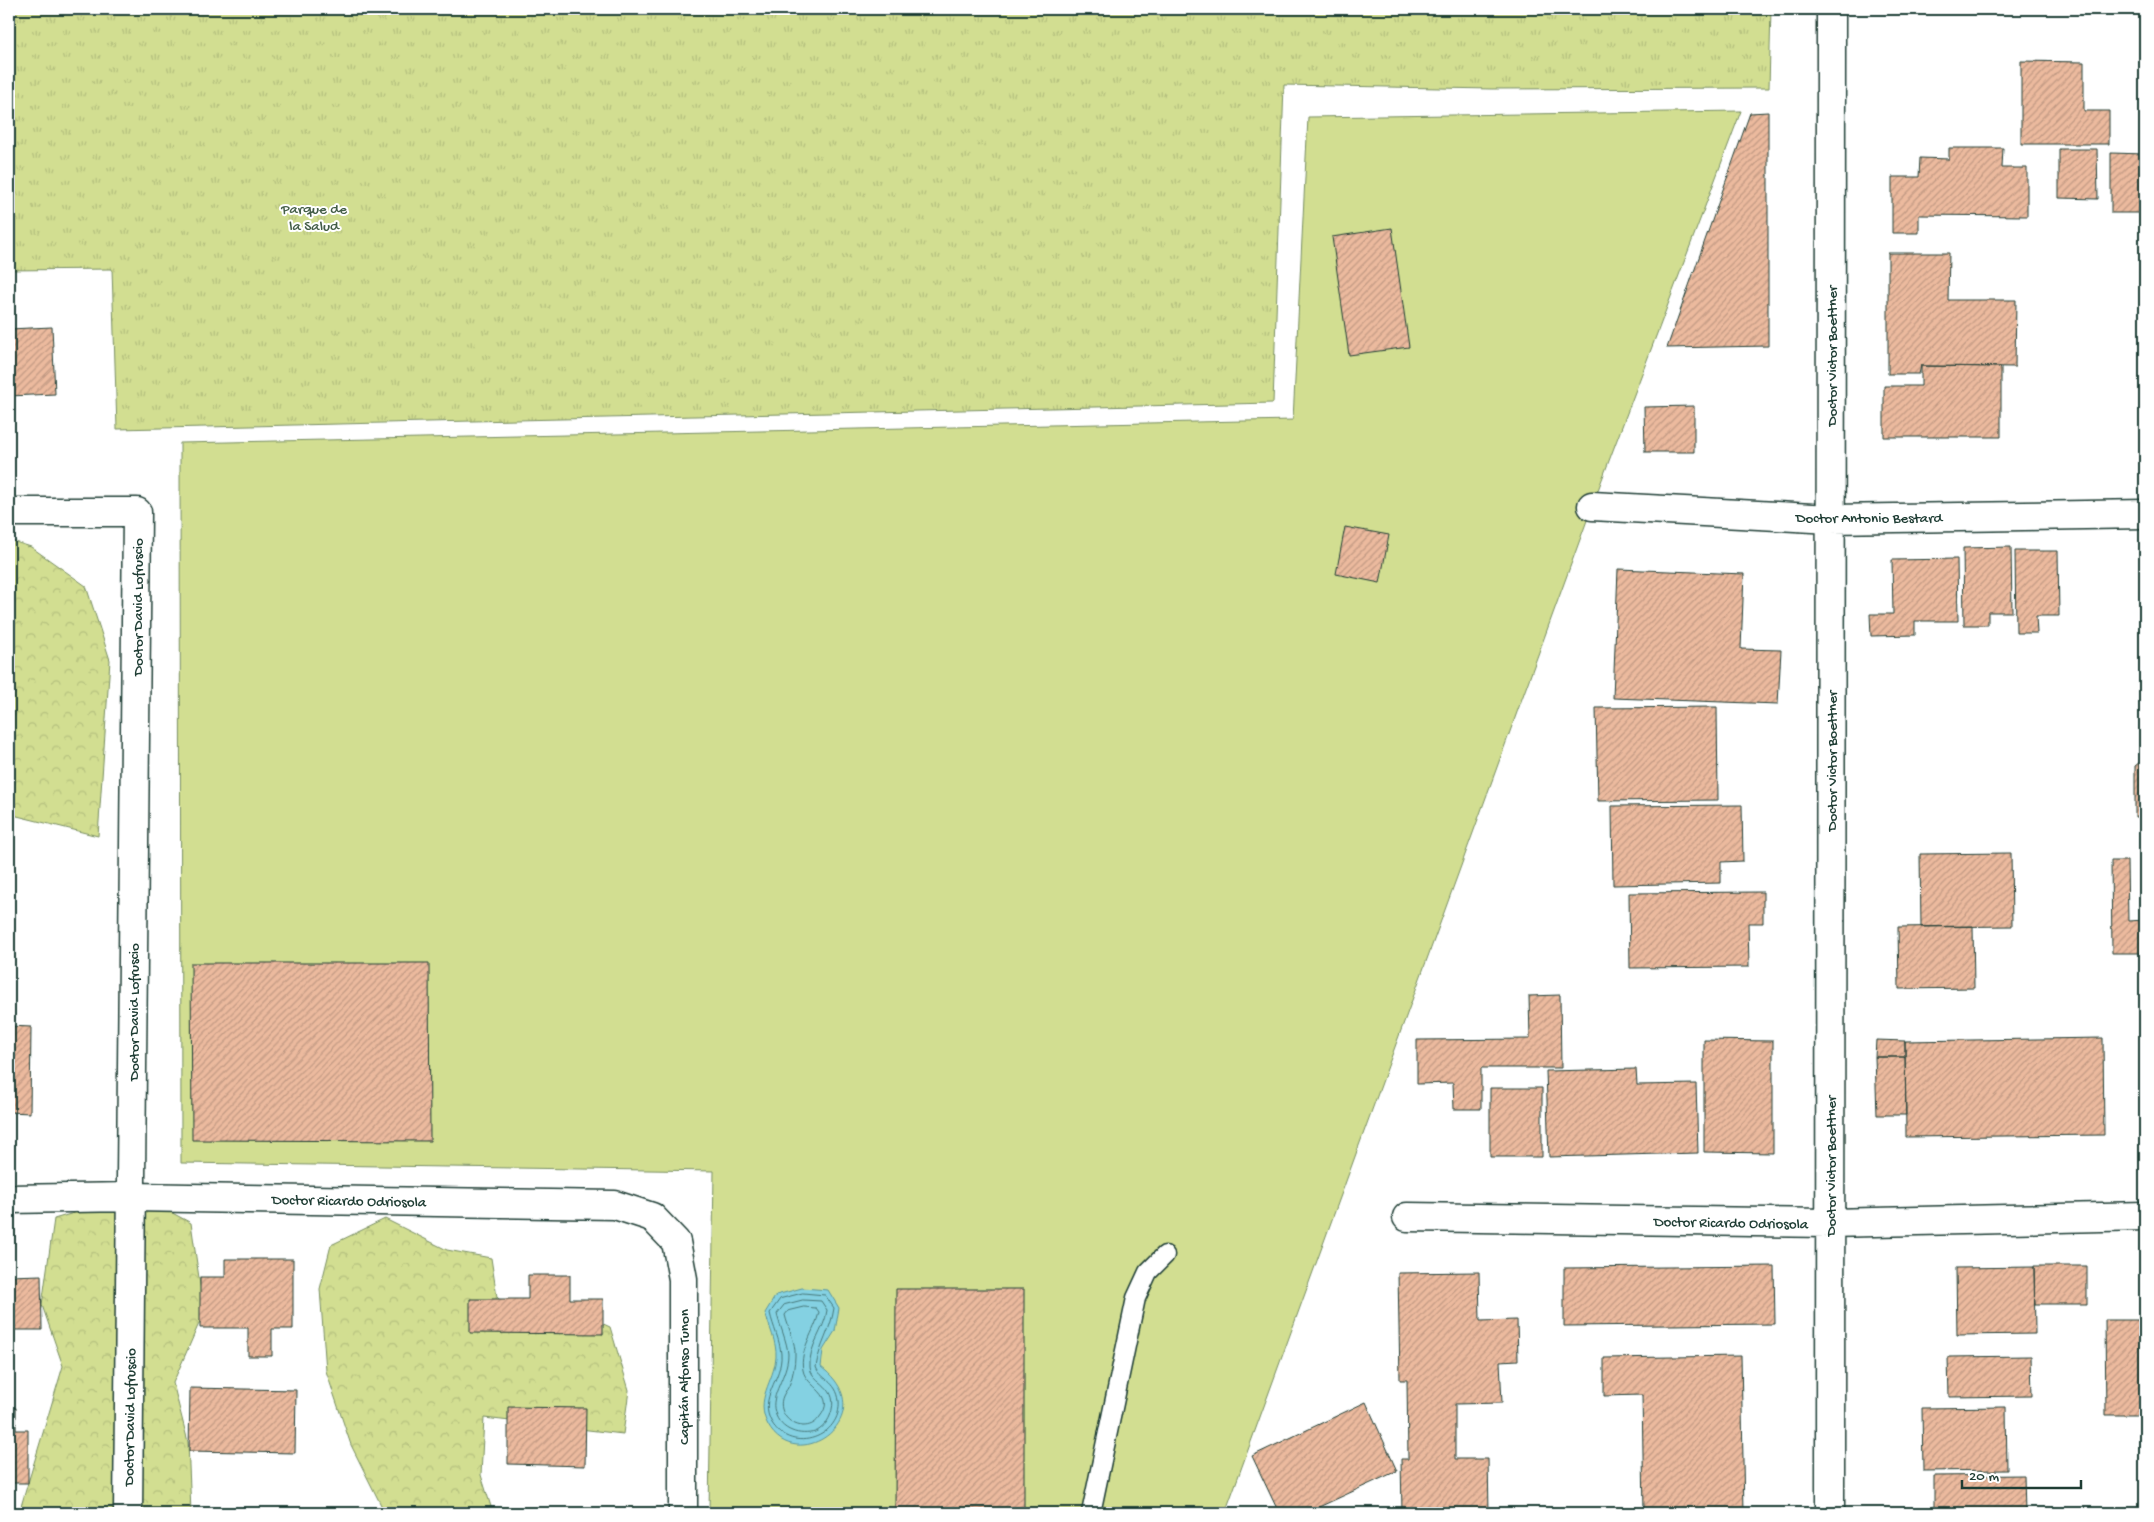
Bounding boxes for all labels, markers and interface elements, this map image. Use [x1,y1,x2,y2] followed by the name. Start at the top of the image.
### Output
[280,201,347,236] park label: Parque de la Salud
[1824,284,1842,427] street label: Doctor Victor Boettner
[1795,510,1943,528] street label: Doctor Antonio Bestard
[130,538,148,677] street label: Doctor David Lofruscio
[1824,689,1842,832] street label: Doctor Victor Boettner
[126,943,144,1082] street label: Doctor David Lofruscio
[1823,1094,1841,1237] street label: Doctor Victor Boettner
[271,1192,427,1212] street label: Doctor Ricardo Odriosola
[1653,1214,1809,1234] street label: Doctor Ricardo Odriosola
[676,1309,694,1445] street label: Capitán Alfonso Tunon
[121,1348,141,1487] street label: Doctor David Lofruscio
[1962,1457,2080,1489] scale bar
[1969,1468,1999,1486] text: 20 m

